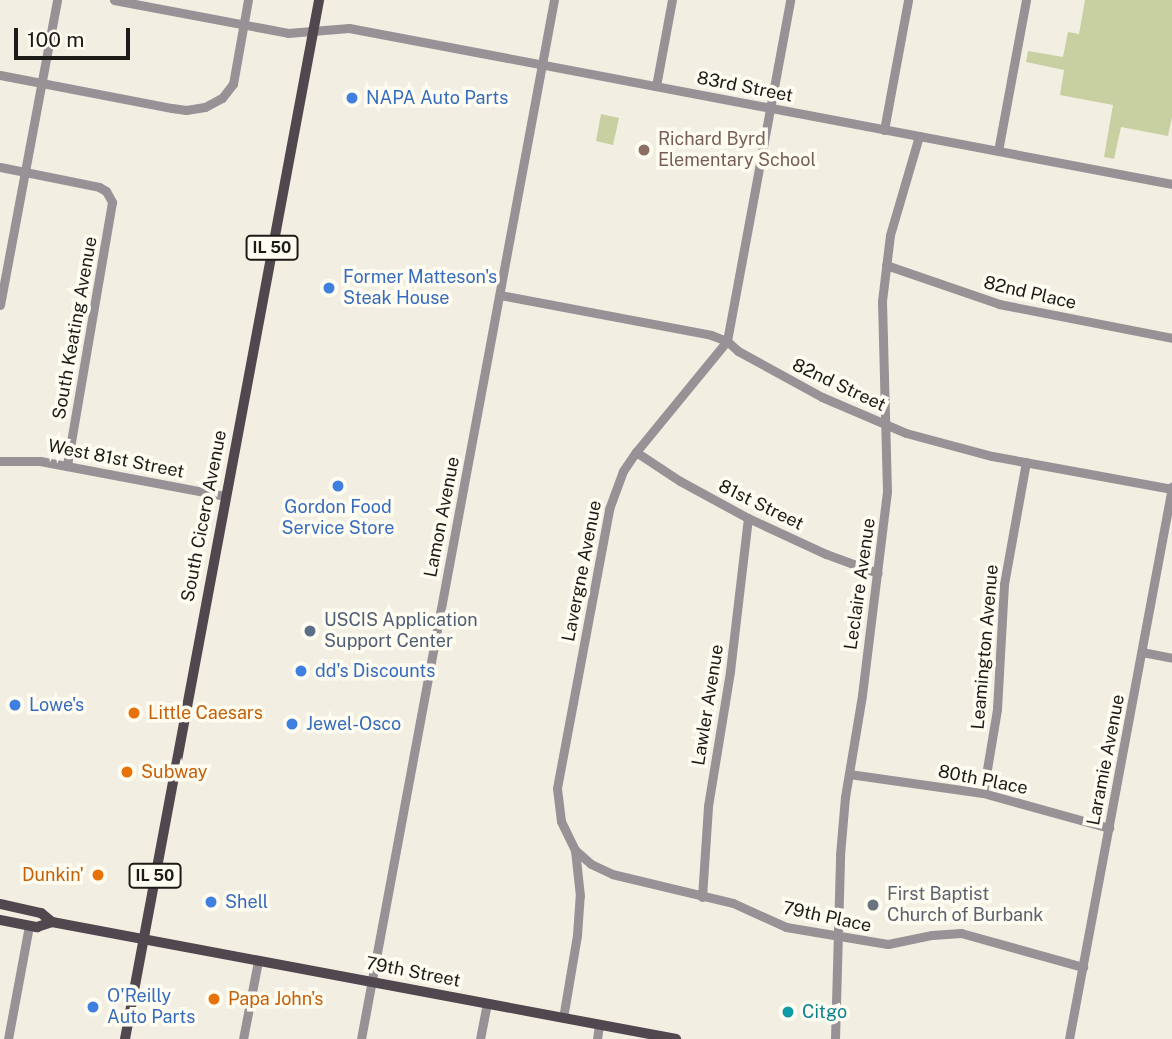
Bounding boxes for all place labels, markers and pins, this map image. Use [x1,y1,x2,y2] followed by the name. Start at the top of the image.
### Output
[366,87,508,109] place label: NAPA Auto Parts
[344,90,360,106] marker: NAPA Auto Parts
[658,129,816,172] place label: Richard Byrd Elementary School
[636,142,652,158] marker: Richard Byrd Elementary School
[343,267,497,310] place label: Former Matteson's Steak House
[321,280,337,296] marker: Former Matteson's Steak House
[330,478,346,494] marker: Gordon Food Service Store
[281,497,395,540] place label: Gordon Food Service Store
[324,610,478,652] place label: USCIS Application Support Center
[302,623,318,639] marker: USCIS Application Support Center
[315,660,435,682] place label: dd's Discounts
[293,663,309,679] marker: dd's Discounts
[29,694,84,716] place label: Lowe's
[7,697,23,713] marker: Lowe's
[148,702,263,724] place label: Little Caesars
[126,705,142,721] marker: Little Caesars
[306,713,401,735] place label: Jewel-Osco
[284,716,300,732] marker: Jewel-Osco
[141,761,207,783] place label: Subway
[119,764,135,780] marker: Subway
[22,864,84,886] place label: Dunkin'
[90,867,106,883] marker: Dunkin'
[887,884,1044,926] place label: First Baptist Church of Burbank
[225,891,268,913] place label: Shell
[203,894,219,910] marker: Shell
[865,897,881,913] marker: First Baptist Church of Burbank
[107,986,195,1028] place label: O'Reilly Auto Parts
[228,988,323,1010] place label: Papa John's
[206,991,222,1007] marker: Papa John's
[85,999,101,1015] marker: O'Reilly Auto Parts
[802,1001,847,1023] place label: Citgo
[780,1004,796,1020] marker: Citgo

